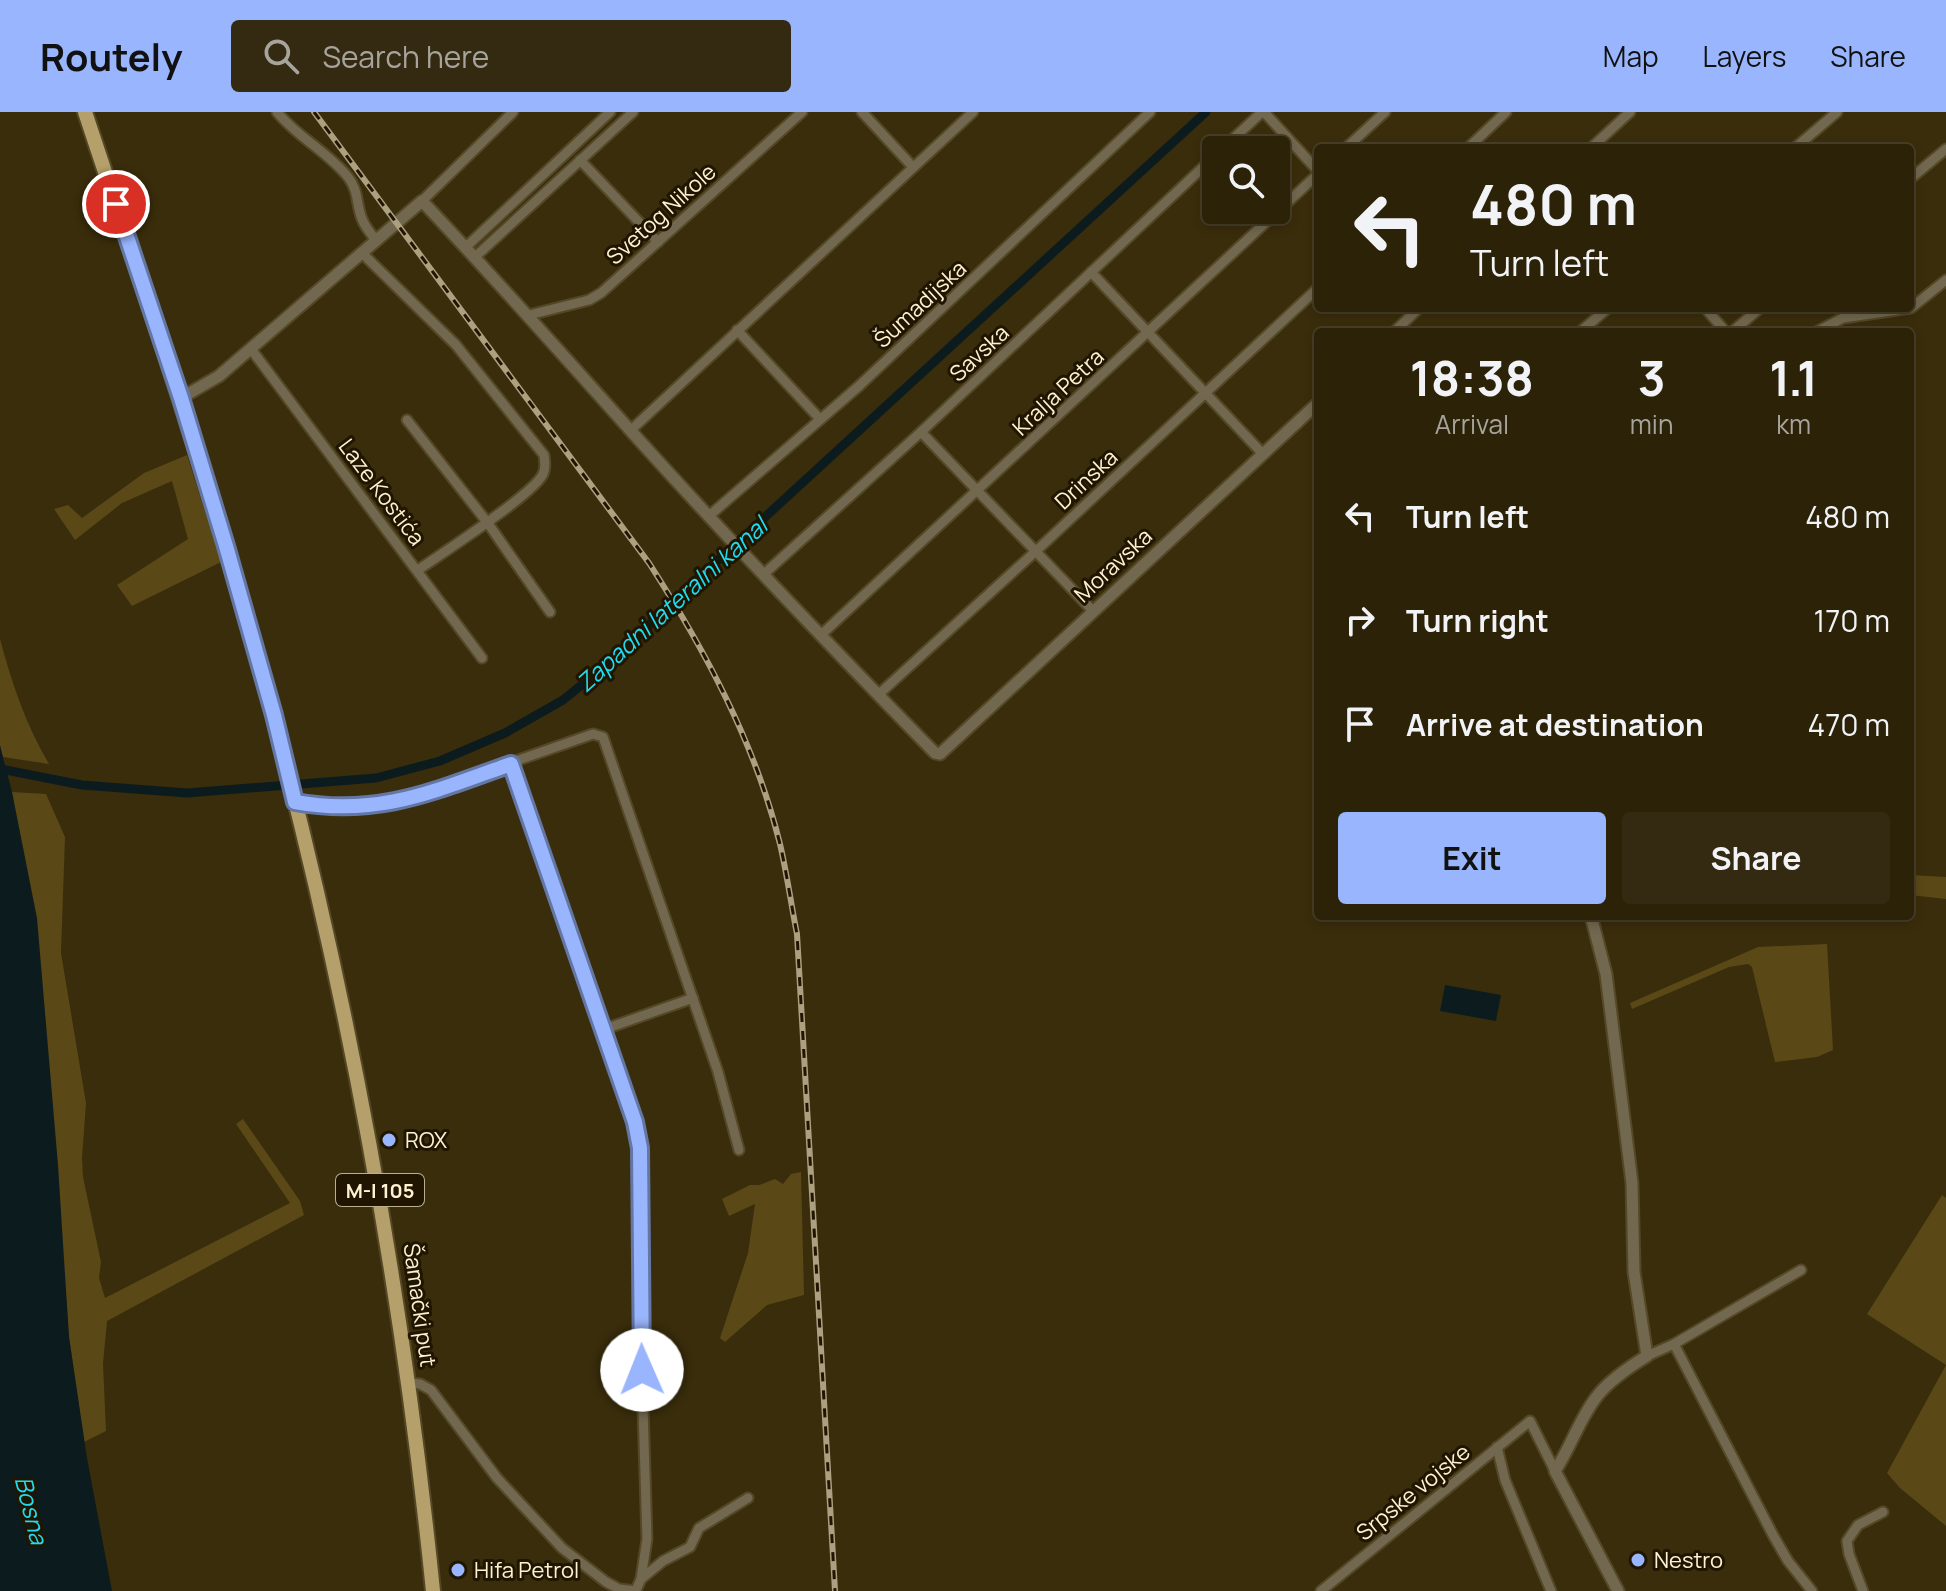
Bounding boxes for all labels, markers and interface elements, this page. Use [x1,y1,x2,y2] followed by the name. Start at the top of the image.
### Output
[231,20,791,92] search box
[40,30,183,82] text: Routely
[259,34,303,78] icon: search
[323,36,489,77] text: Search here
[1603,37,1659,75] text: Map
[1703,37,1786,75] text: Layers
[1830,37,1906,75] text: Share
[1202,136,1290,224] map controls
[1202,136,1290,224] button: search
[600,157,722,271] street label: Svetog Nikole
[1470,165,1637,242] text: 480 m
[82,170,150,238] pin
[1338,176,1442,280] icon: left
[94,182,138,226] icon: arrive
[1470,238,1609,287] text: Turn left
[867,254,973,354] street label: Šumadijska
[943,318,1015,388] street label: Savska
[1006,342,1110,442] street label: Kralja Petra
[1410,345,1534,410] text: 18:38
[1638,345,1666,410] text: 3
[1769,345,1818,410] text: 1.1
[1435,406,1509,442] text: Arrival
[1630,406,1673,442] text: min
[1776,406,1811,442] text: km
[332,433,432,551] street label: Laze Kostića
[1048,442,1124,516] street label: Drinska
[1338,494,1382,538] icon: left
[1406,496,1529,537] text: Turn left
[1805,496,1890,537] text: 480 m
[568,507,776,699] water label: Zapadni lateralni kanal
[1068,521,1158,609] street label: Moravska
[1338,598,1382,642] icon: right
[1406,600,1549,641] text: Turn right
[1813,600,1890,641] text: 170 m
[1338,702,1382,746] icon: arrive
[1406,704,1704,745] text: Arrive at destination
[1808,704,1890,745] text: 470 m
[1338,812,1606,904] button: Exit
[1622,812,1890,904] button: Share
[405,1125,448,1155] place label: ROX
[380,1131,398,1149] marker: ROX
[336,1174,424,1206] road number: M-I 105
[397,1241,444,1369] street label: Šamački put
[600,1328,684,1412] position arrow
[1350,1437,1476,1547] street label: Srpske vojske
[8,1473,57,1549] water label: Bosna
[1654,1545,1723,1575] place label: Nestro
[1629,1551,1647,1569] marker: Nestro
[474,1555,579,1585] place label: Hifa Petrol
[449,1561,467,1579] marker: Hifa Petrol

